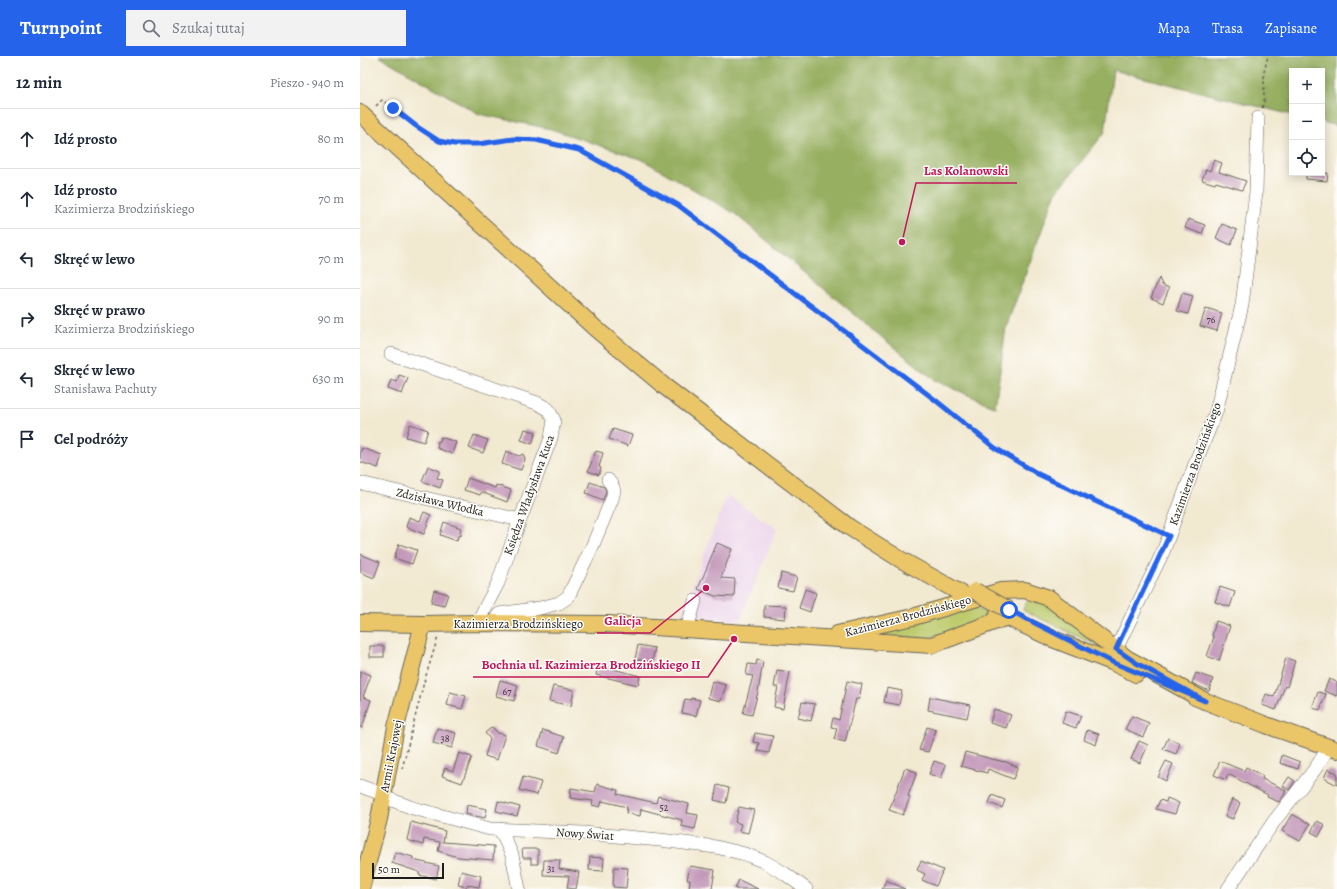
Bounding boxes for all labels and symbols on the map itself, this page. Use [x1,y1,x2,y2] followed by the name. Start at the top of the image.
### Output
[384,99,402,117] route end
[916,158,1017,183] callout: Las Kolanowski
[924,162,1008,179] text: Las Kolanowski
[1207,313,1216,326] house number: 76
[1165,400,1225,528] street label: Kazimierza Brodzińskiego
[500,432,558,557] street label: Księdza Władysława Kuca
[395,484,486,520] street label: Zdzisława Włodka
[843,591,973,641] street label: Kazimierza Brodzińskiego
[1000,601,1018,619] route start
[597,608,650,633] callout: Galicja
[604,612,642,629] text: Galicja
[453,616,583,632] street label: Kazimierza Brodzińskiego
[473,652,708,677] callout: Bochnia ul. Kazimierza Brodzińskiego II
[482,656,701,673] text: Bochnia ul. Kazimierza Brodzińskiego II
[503,685,512,698] house number: 67
[376,718,406,795] street label: Armii Krajowej
[440,732,450,745] house number: 38
[659,801,669,814] house number: 52
[556,824,614,844] street label: Nowy Świat
[372,861,444,880] scale bar
[547,862,555,875] house number: 31

